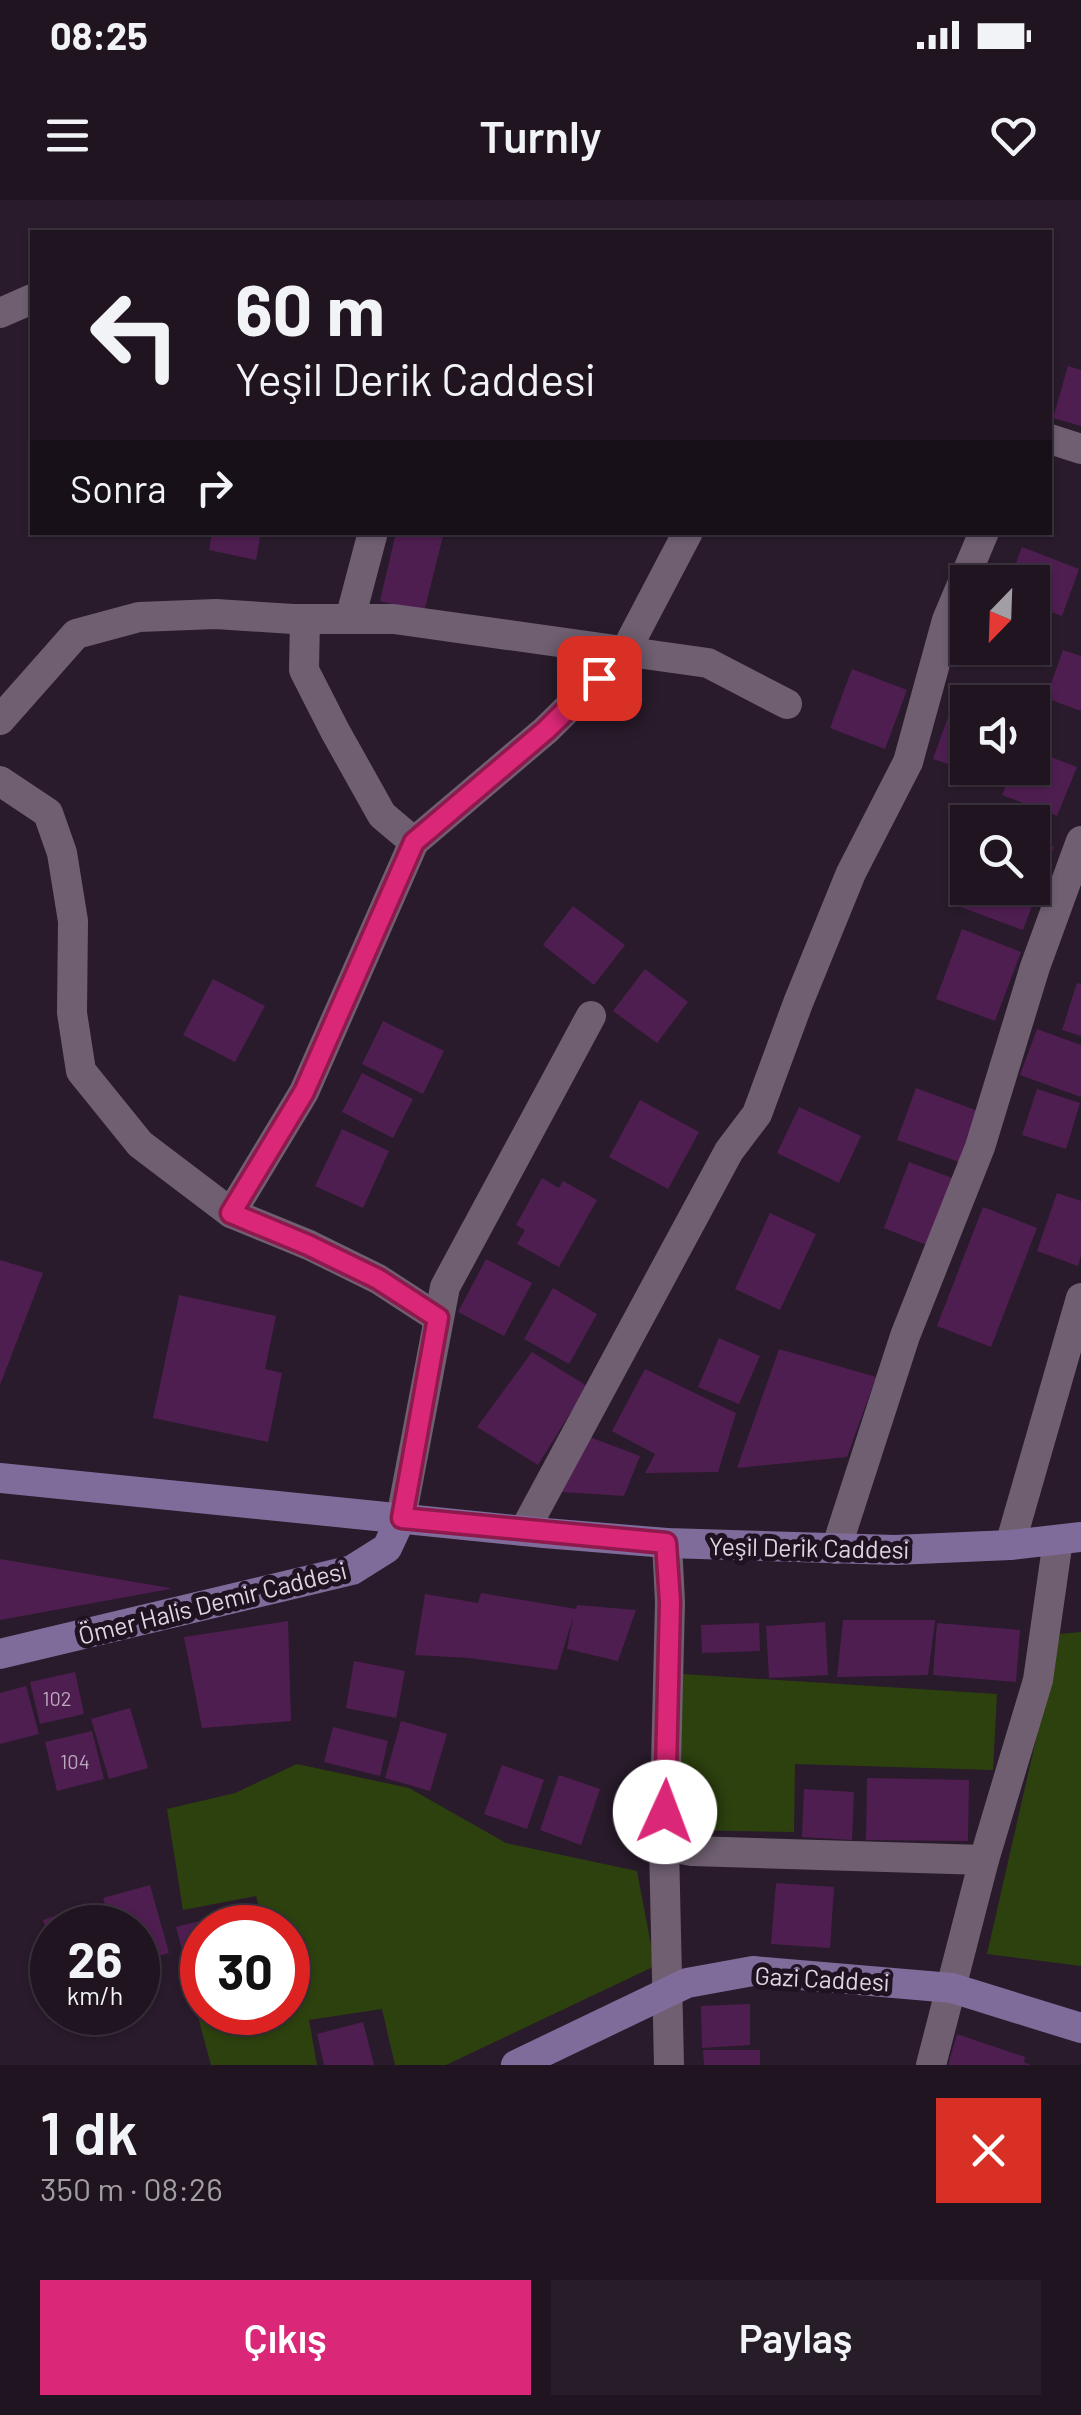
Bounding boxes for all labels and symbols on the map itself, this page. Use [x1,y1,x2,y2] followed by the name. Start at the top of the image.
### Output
[950,565,1050,665] north arrow
[557,636,642,721] pin
[709,1530,909,1564] street label: Yeşil Derik Caddesi
[75,1554,349,1650] street label: Ömer Halis Demir Caddesi
[42,1686,72,1710] house number: 102
[60,1749,90,1773] house number: 104
[613,1760,717,1864] position arrow
[180,1905,310,2035] speed limit sign: 30
[754,1959,890,1997] street label: Gazi Caddesi

